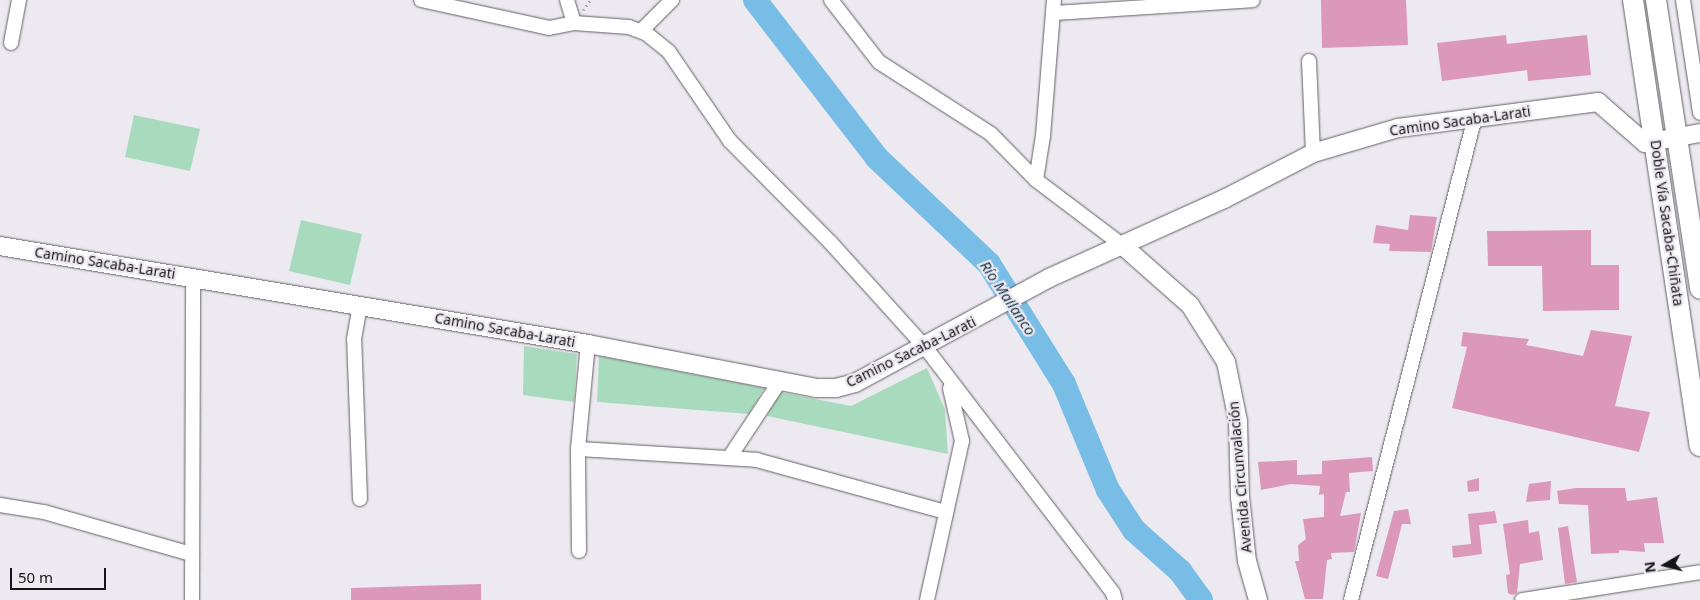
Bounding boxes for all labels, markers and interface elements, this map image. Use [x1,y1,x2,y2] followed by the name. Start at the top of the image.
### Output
[1388,103,1532,139] street label: Camino Sacaba-Larati
[1647,139,1687,307] street label: Doble Vía Sacaba-Chiñata
[33,244,177,282] street label: Camino Sacaba-Larati
[976,257,1040,339] water label: Río Mailanco
[433,309,577,351] street label: Camino Sacaba-Larati
[843,313,979,391] street label: Camino Sacaba-Larati
[1225,400,1255,554] street label: Avenida Circunvalación
[1640,540,1690,590] north arrow
[12,558,109,590] scale bar
[1639,560,1660,574] text: N
[18,567,53,587] text: 50 m

